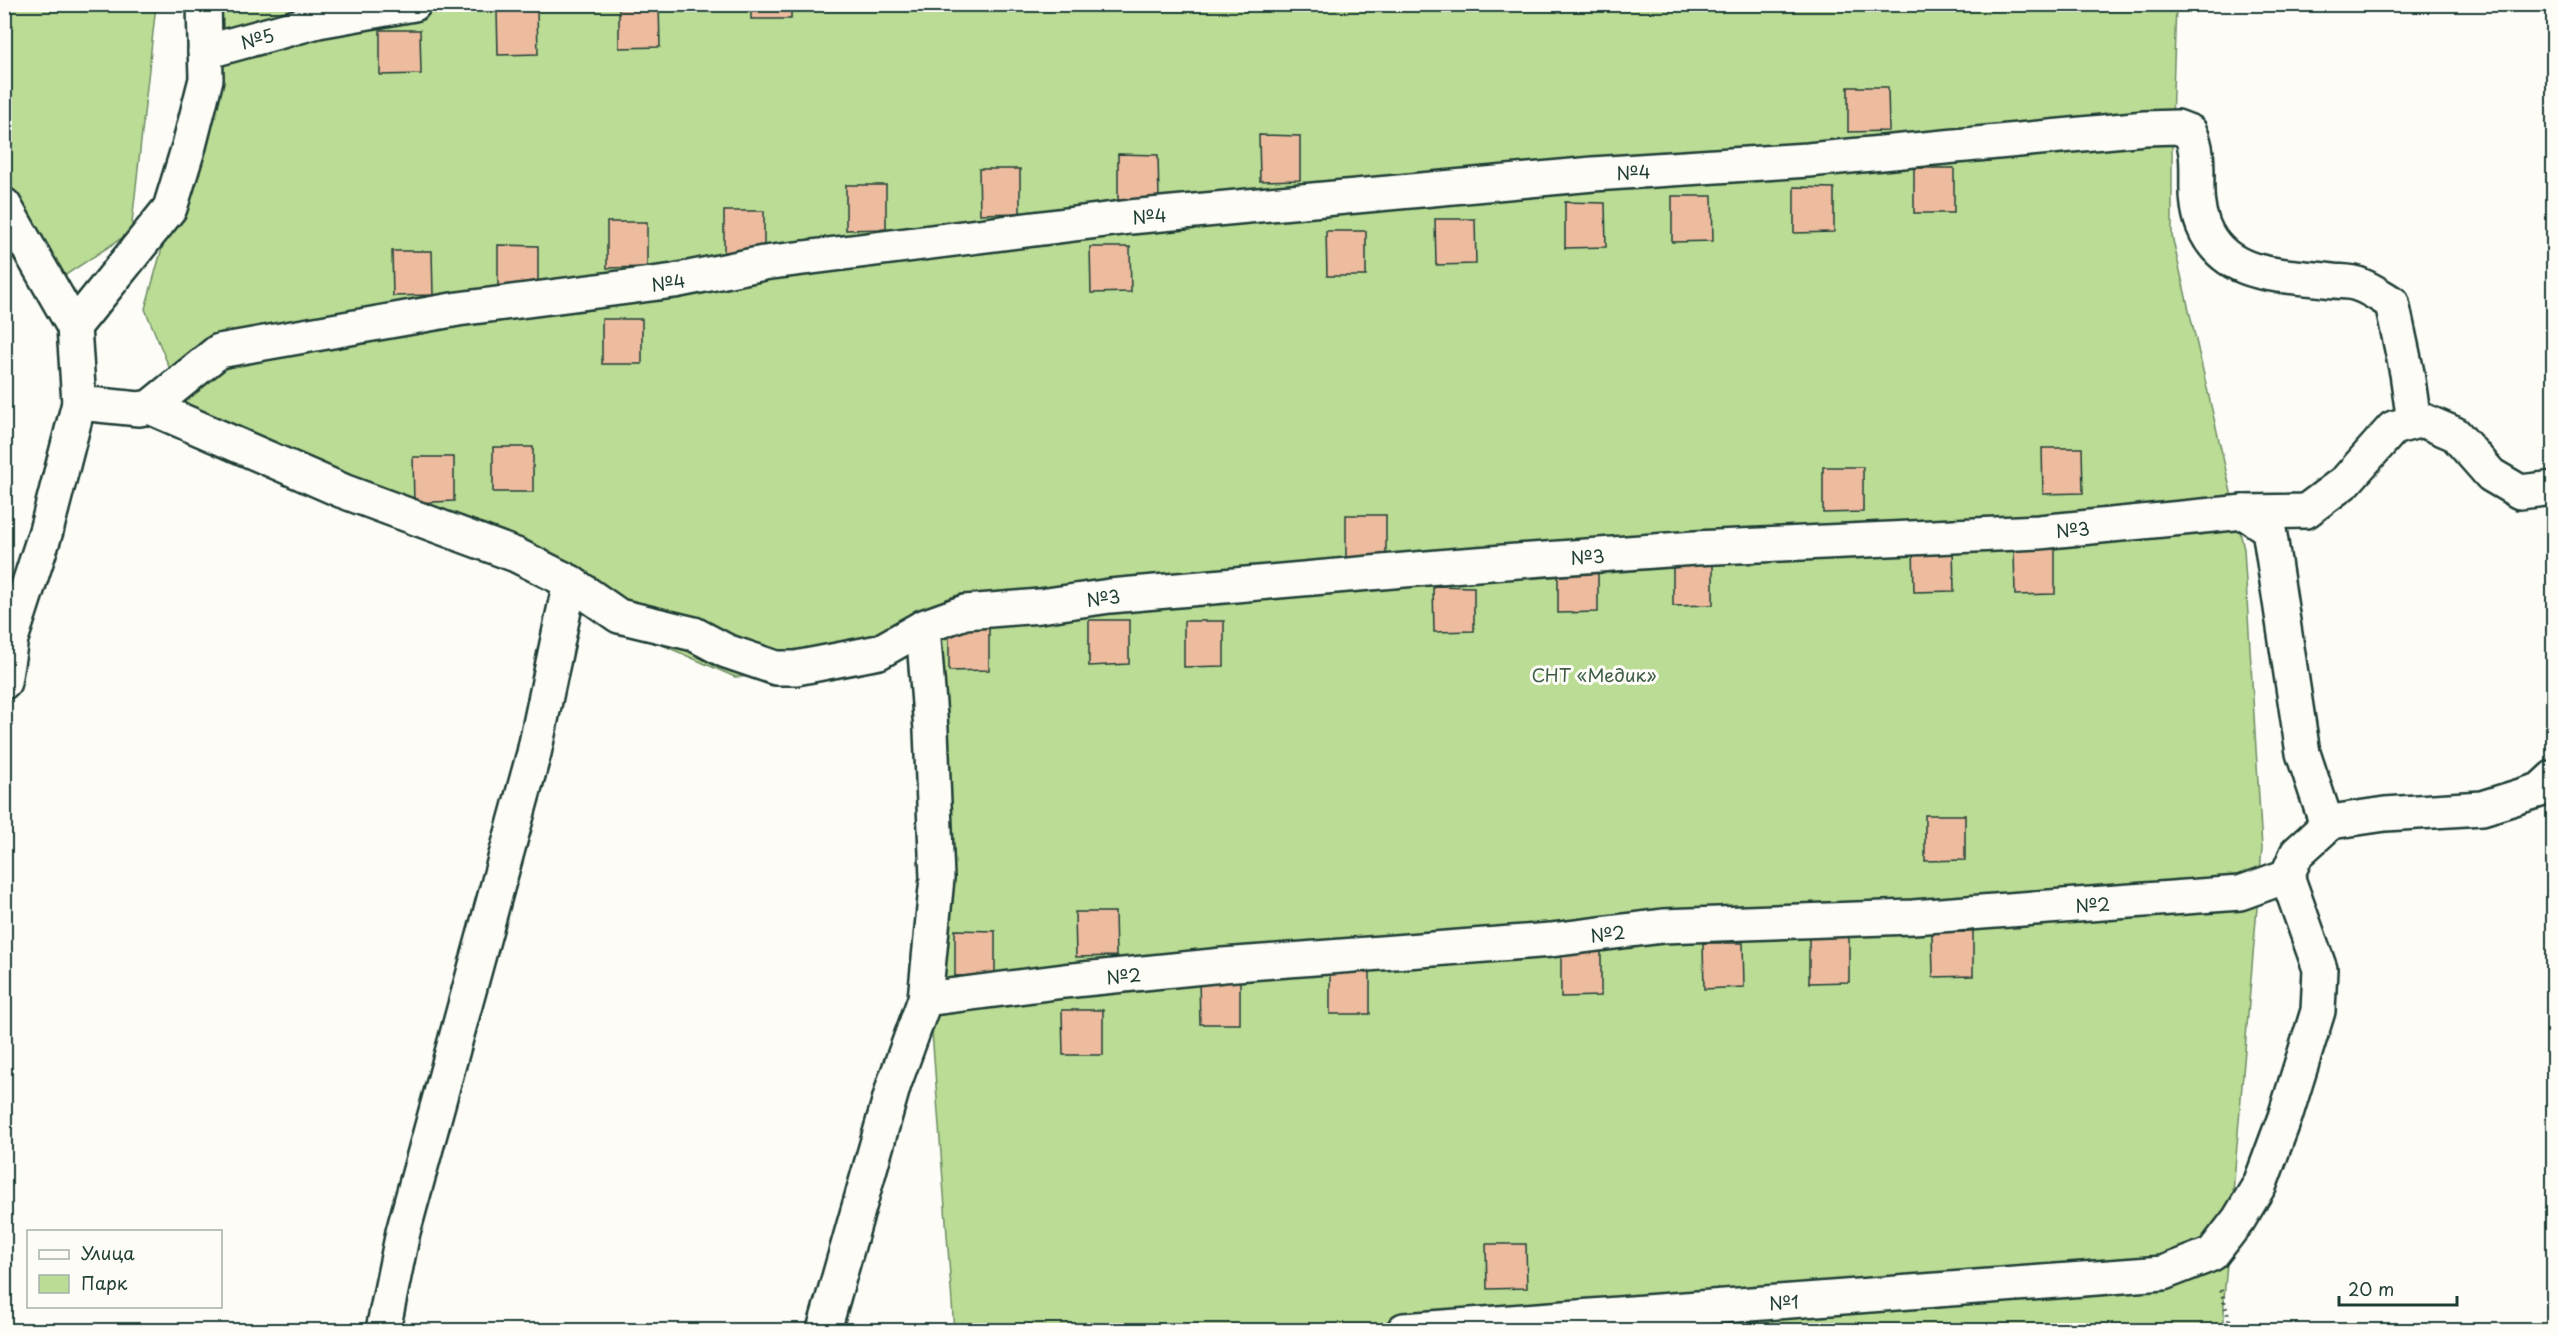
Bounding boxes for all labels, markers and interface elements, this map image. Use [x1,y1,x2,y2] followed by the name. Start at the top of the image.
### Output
[237,20,277,55] street label: №5
[1615,157,1651,186] street label: №4
[1131,200,1168,230] street label: №4
[650,266,688,297] street label: №4
[2054,514,2091,544] street label: №3
[1569,541,1605,571] street label: №3
[1084,582,1121,613] street label: №3
[1531,661,1657,688] park label: СНТ «Медик»
[2074,889,2111,919] street label: №2
[1589,917,1627,948] street label: №2
[1105,960,1142,990] street label: №2
[27,1230,222,1308] legend
[81,1239,135,1266] text: Улица
[81,1269,128,1296] text: Парк
[2339,1269,2458,1307] scale bar
[2348,1275,2394,1302] text: 20 m
[1768,1287,1800,1316] street label: №1

